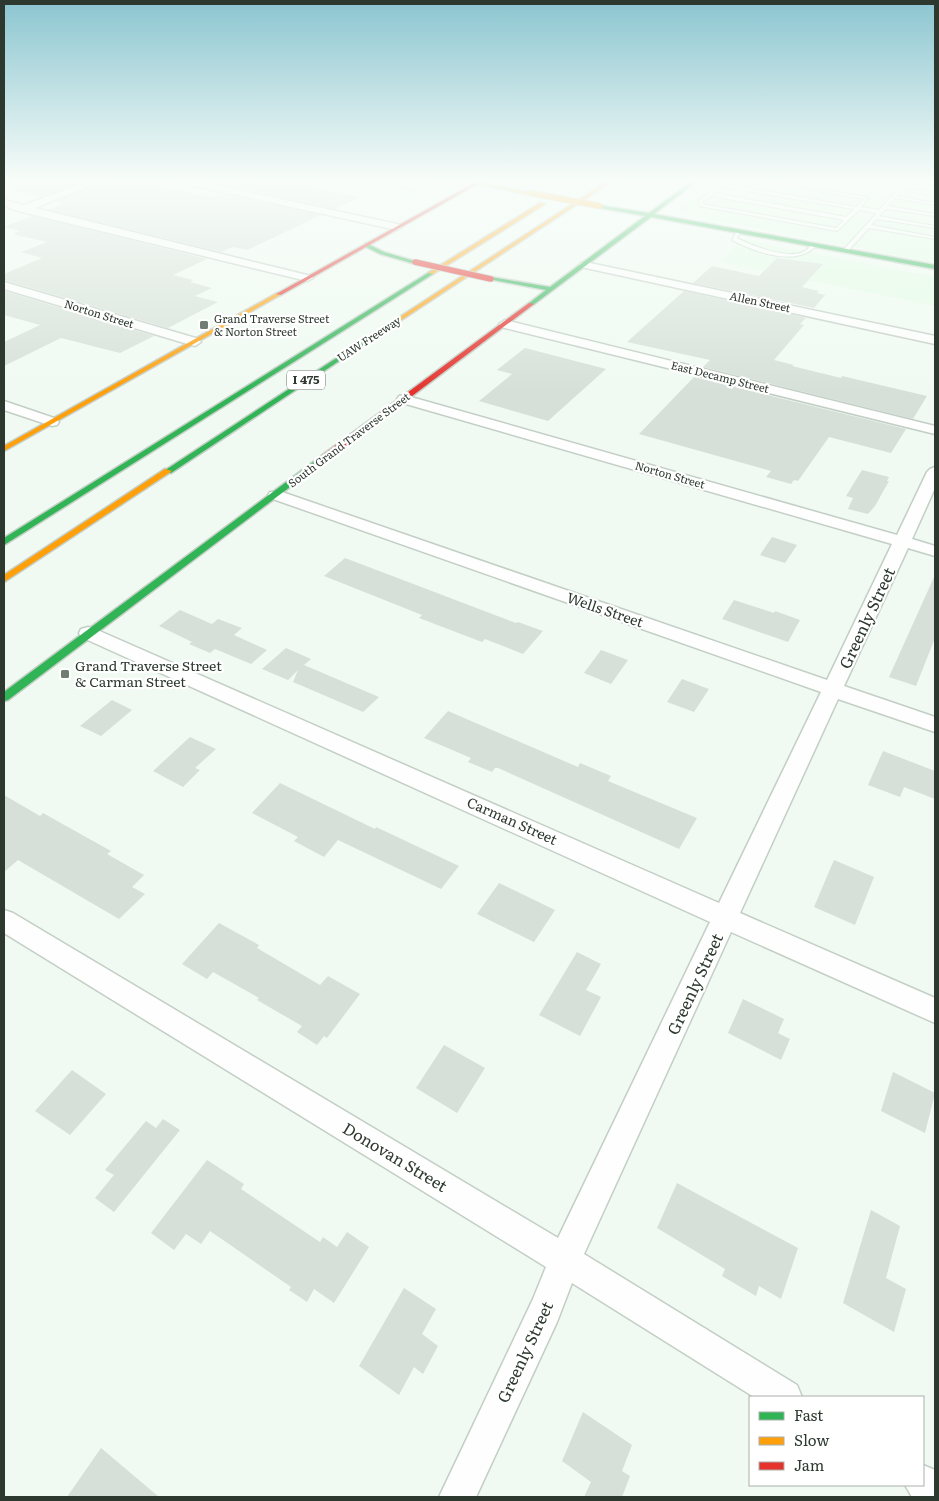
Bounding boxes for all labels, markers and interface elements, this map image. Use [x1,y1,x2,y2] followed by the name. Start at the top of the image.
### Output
[728,287,793,315] street label: Allen Street
[63,295,137,331] street label: Norton Street
[214,310,330,339] place label: Grand Traverse Street & Norton Street
[333,311,404,365] street label: UAW Freeway
[198,319,210,331] marker: Grand Traverse Street & Norton Street
[669,356,772,396] street label: East Decamp Street
[287,370,325,390] road number: I 475
[284,388,413,490] street label: South Grand Traverse Street
[634,456,708,492] street label: Norton Street
[832,562,900,672] street label: Greenly Street
[564,587,647,632] street label: Wells Street
[75,655,222,691] place label: Grand Traverse Street & Carman Street
[59,668,71,680] marker: Grand Traverse Street & Carman Street
[464,791,561,849] street label: Carman Street
[660,928,728,1038] street label: Greenly Street
[339,1115,453,1197] street label: Donovan Street
[490,1296,558,1406] street label: Greenly Street
[749,1396,924,1486] legend
[794,1403,823,1426] text: Fast
[794,1428,829,1451] text: Slow
[794,1453,825,1476] text: Jam

